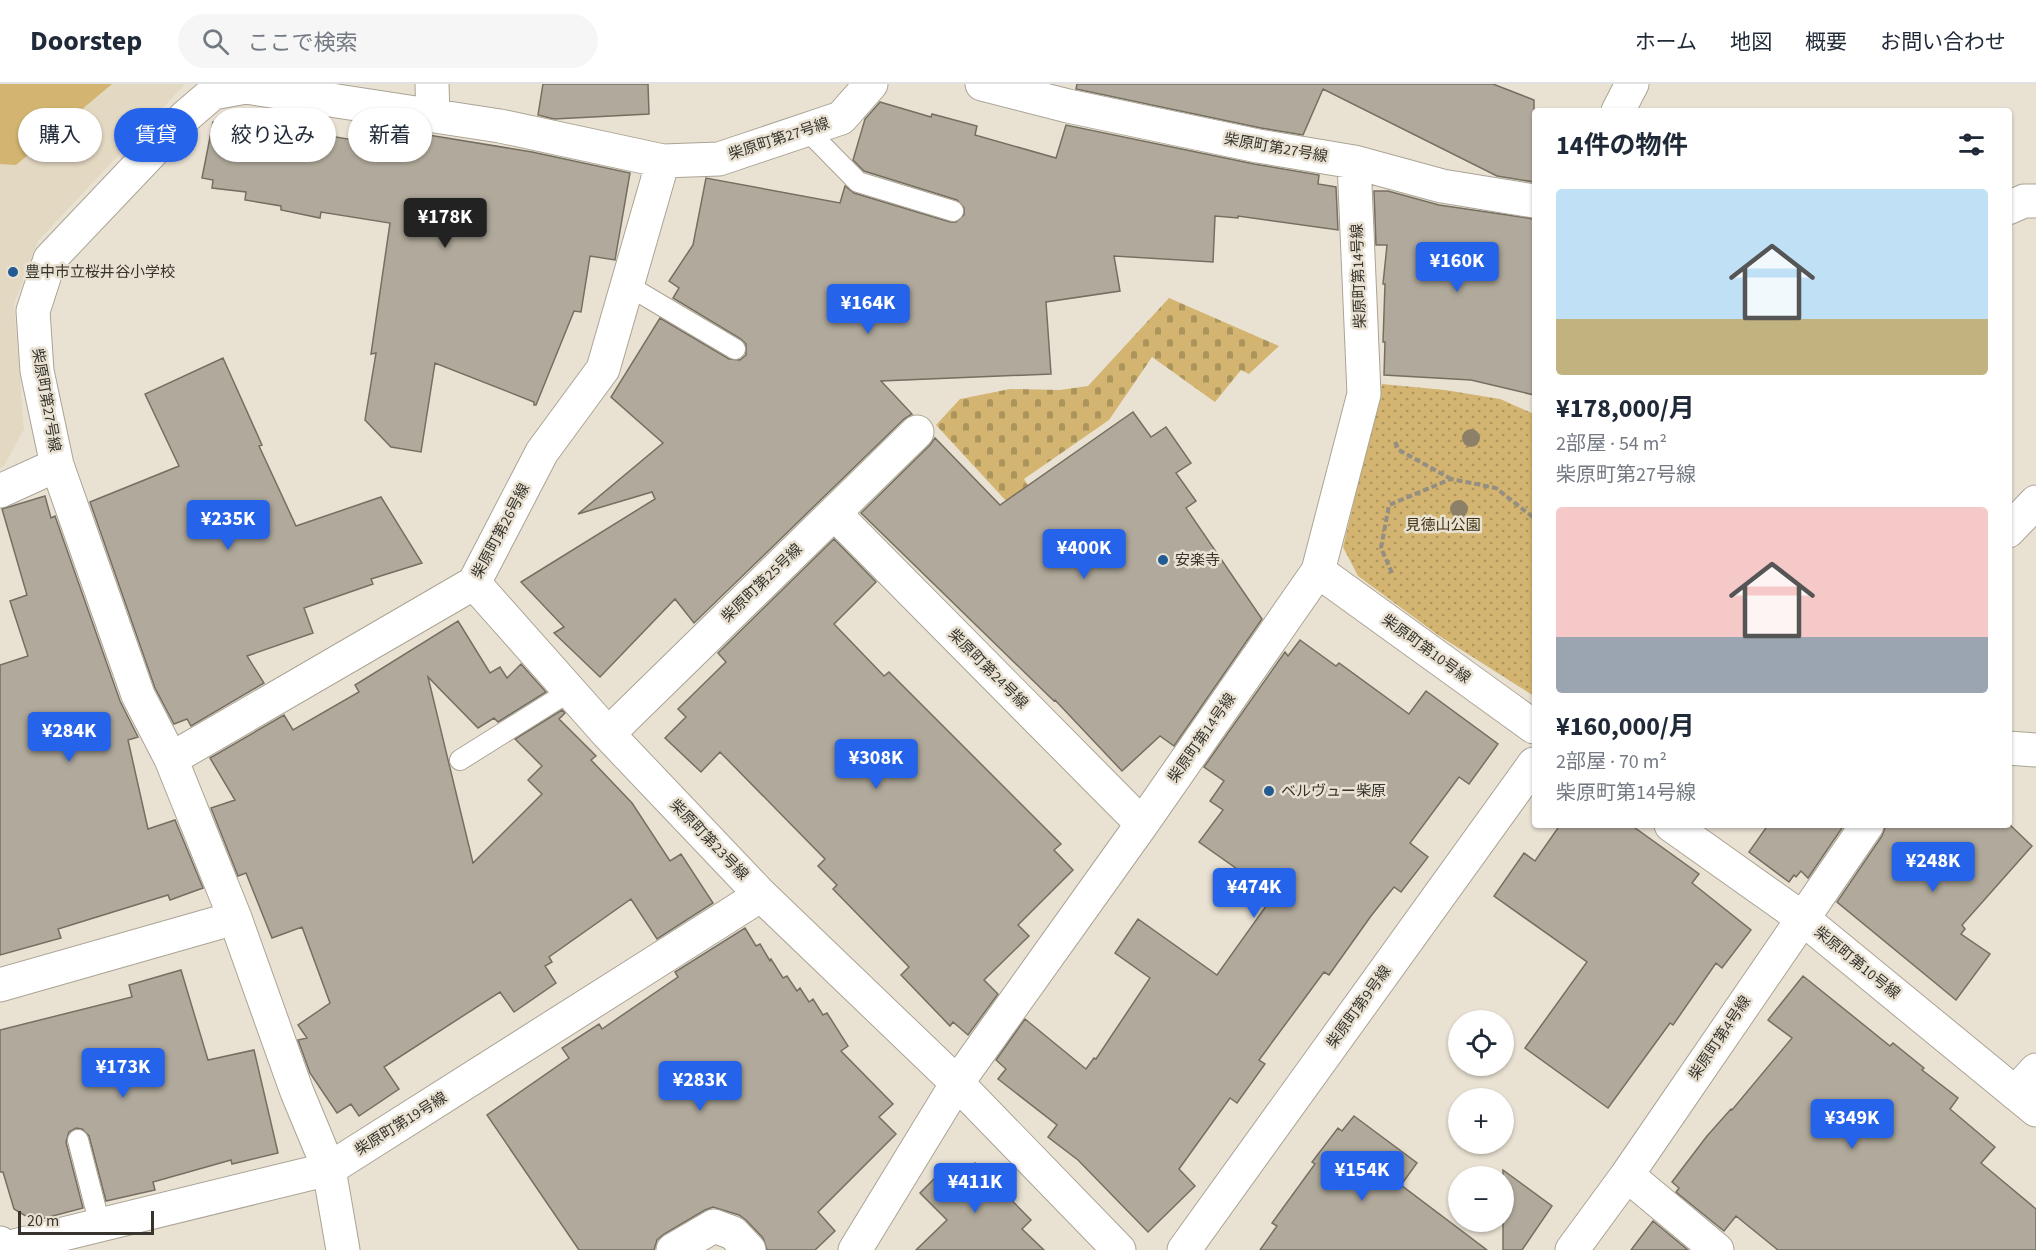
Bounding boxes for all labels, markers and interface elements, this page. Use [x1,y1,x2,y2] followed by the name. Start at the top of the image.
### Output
[178,14,598,68] search box
[30,21,142,61] text: Doorstep
[199,25,232,58] icon: search
[247,27,357,59] text: ここで検索
[1635,27,1697,57] text: ホーム
[1730,27,1772,57] text: 地図
[1805,27,1847,57] text: 概要
[1880,27,2006,57] text: お問い合わせ
[18,108,102,162] chip: 購入
[114,108,198,162] chip: 賃貸
[210,108,336,162] chip: 絞り込み
[348,108,432,162] chip: 新着
[726,113,832,165] street label: 柴原町第27号線
[1556,127,1687,164] text: 14件の物件
[1955,128,1988,161] icon: filters
[1223,129,1329,167] street label: 柴原町第27号線
[403,198,487,249] pin: ¥178K
[418,203,472,231] text: ¥178K
[1347,223,1371,329] street label: 柴原町第14号線
[1718,228,1826,336] icon: home
[1415,242,1499,293] pin: ¥160K
[1430,247,1484,275] text: ¥160K
[25,262,175,283] place label: 豊中市立桜井谷小学校
[6,265,20,279] marker: 豊中市立桜井谷小学校
[826,284,910,335] pin: ¥164K
[841,289,895,317] text: ¥164K
[27,347,65,453] street label: 柴原町第27号線
[1556,390,1695,427] text: ¥178,000/月
[1556,430,1667,458] text: 2部屋 · 54 m²
[1556,461,1696,489] text: 柴原町第27号線
[467,480,535,582] street label: 柴原町第26号線
[186,500,270,551] pin: ¥235K
[201,505,255,533] text: ¥235K
[1405,515,1481,536] park label: 見徳山公園
[1042,529,1126,580] pin: ¥400K
[1057,534,1111,562] text: ¥400K
[717,539,807,627] street label: 柴原町第25号線
[1718,546,1826,654] icon: home
[1175,550,1220,571] place label: 安楽寺
[1156,553,1170,567] marker: 安楽寺
[1377,610,1475,688] street label: 柴原町第10号線
[943,624,1033,714] street label: 柴原町第24号線
[1163,689,1241,787] street label: 柴原町第14号線
[1556,708,1695,745] text: ¥160,000/月
[27,712,111,763] pin: ¥284K
[42,717,96,745] text: ¥284K
[834,739,918,790] pin: ¥308K
[849,744,903,772] text: ¥308K
[1556,748,1667,776] text: 2部屋 · 70 m²
[1556,779,1696,807] text: 柴原町第14号線
[1281,781,1386,802] place label: ベルヴュー柴原
[1262,784,1276,798] marker: ベルヴュー柴原
[665,795,753,885] street label: 柴原町第23号線
[1891,842,1975,893] pin: ¥248K
[1906,847,1960,875] text: ¥248K
[1212,868,1296,919] pin: ¥474K
[1227,873,1281,901] text: ¥474K
[1810,922,1904,1004] street label: 柴原町第10号線
[1322,961,1396,1053] street label: 柴原町第9号線
[1684,992,1756,1084] street label: 柴原町第4号線
[1448,1010,1514,1232] map controls
[1448,1010,1514,1076] button: locate
[81,1048,165,1099] pin: ¥173K
[96,1053,150,1081] text: ¥173K
[658,1061,742,1112] pin: ¥283K
[673,1066,727,1094] text: ¥283K
[351,1087,451,1161] street label: 柴原町第19号線
[1448,1088,1514,1154] button: +
[1810,1099,1894,1150] pin: ¥349K
[1825,1104,1879,1132] text: ¥349K
[1320,1151,1404,1202] pin: ¥154K
[1335,1156,1389,1184] text: ¥154K
[933,1163,1017,1214] pin: ¥411K
[1448,1166,1514,1232] button: −
[948,1168,1002,1196] text: ¥411K
[18,1208,154,1236] scale bar
[27,1210,59,1232] text: 20 m

